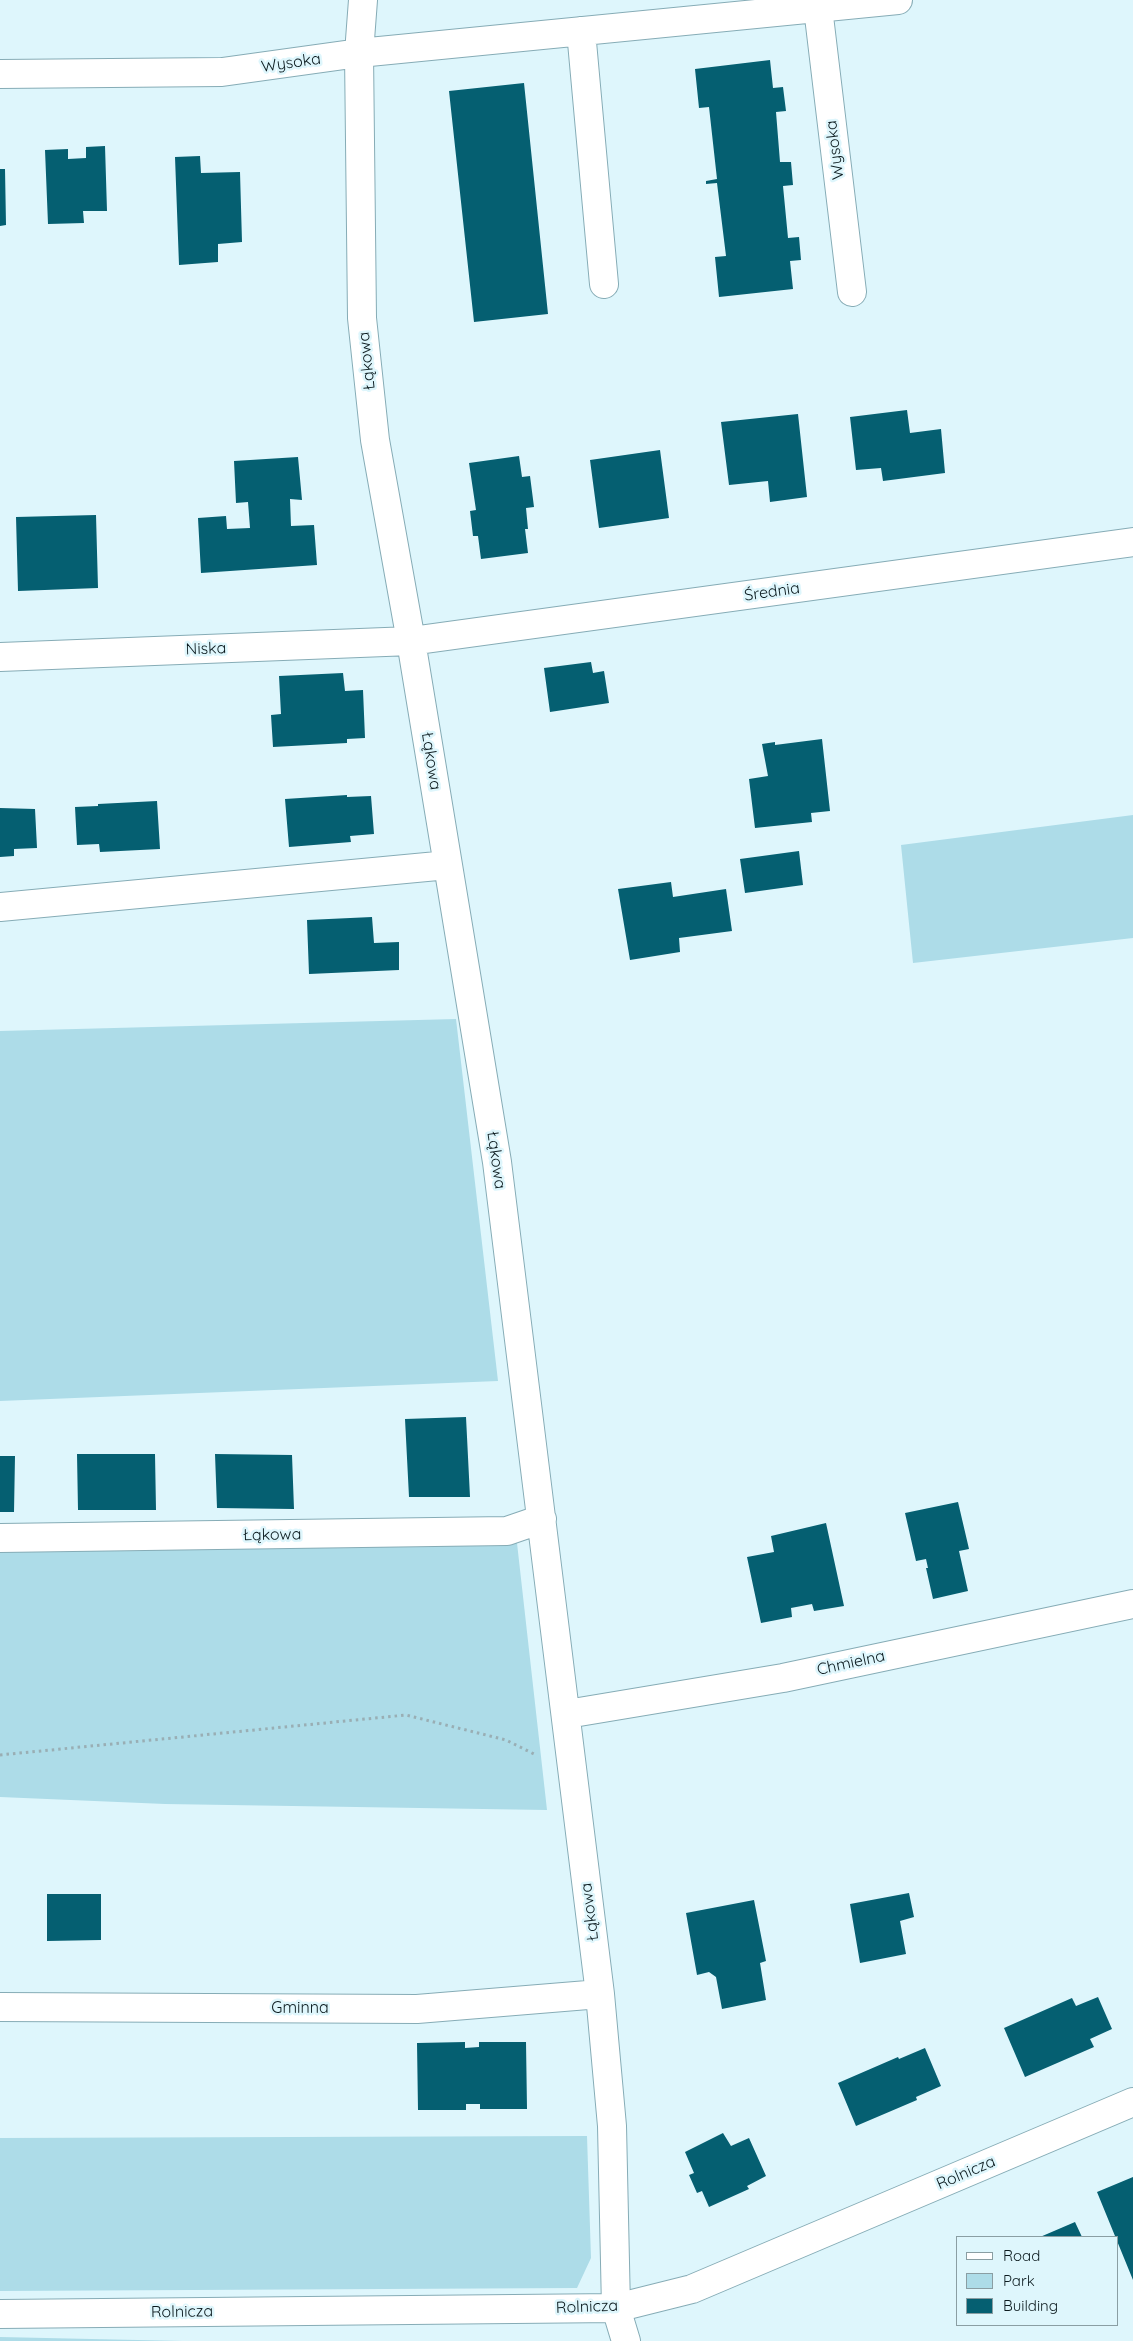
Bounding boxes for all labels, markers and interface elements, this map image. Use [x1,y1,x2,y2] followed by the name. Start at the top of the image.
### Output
[260,49,322,77] street label: Wysoka
[822,119,848,181] street label: Wysoka
[354,331,380,391] street label: Łąkowa
[743,579,801,605] street label: Średnia
[185,639,227,659] street label: Niska
[417,731,445,791] street label: Łąkowa
[482,1130,510,1190] street label: Łąkowa
[243,1525,301,1545] street label: Łąkowa
[815,1646,887,1680] street label: Chmielna
[577,1882,603,1942] street label: Łąkowa
[271,1998,329,2018] street label: Gminna
[934,2152,998,2194] street label: Rolnicza
[956,2236,1118,2326] legend
[1003,2246,1040,2265] text: Road
[1003,2271,1035,2290] text: Park
[556,2296,618,2318] street label: Rolnicza
[1003,2296,1058,2315] text: Building
[151,2302,213,2322] street label: Rolnicza

